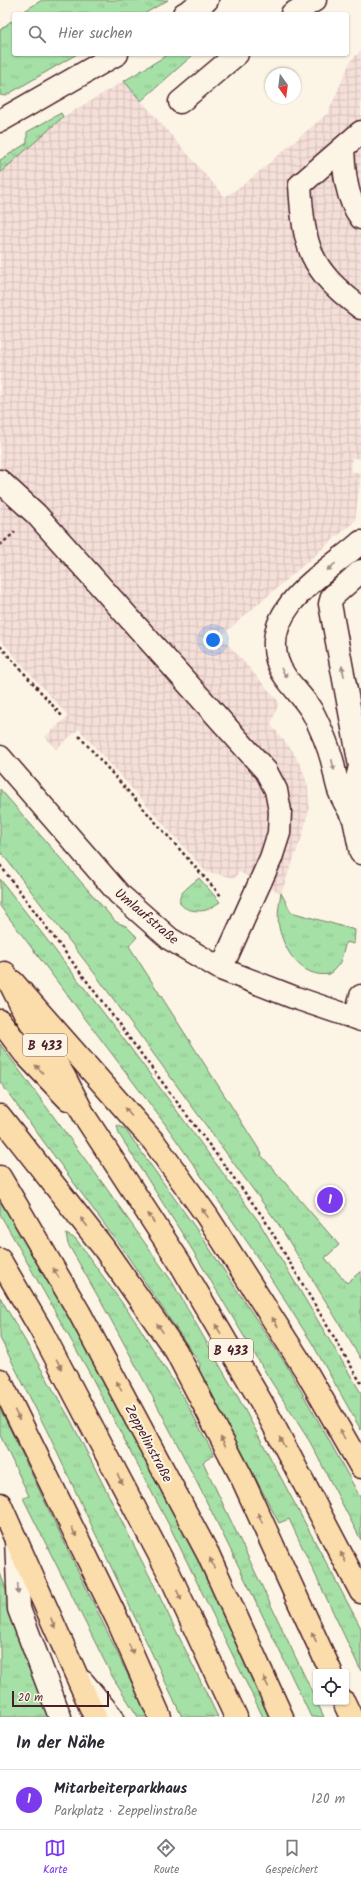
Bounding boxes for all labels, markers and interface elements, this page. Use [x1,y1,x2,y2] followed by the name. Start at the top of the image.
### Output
[12,12,349,56] search box
[58,22,132,46] text: Hier suchen
[26,23,48,45] icon: search
[265,68,301,104] north arrow
[326,563,337,572] one-way arrow
[203,630,223,650] your location
[340,665,346,677] one-way arrow
[280,667,288,678] one-way arrow
[331,759,337,771] one-way arrow
[109,883,184,951] street label: Umlaufstraße
[23,1034,67,1056] road number: B 433
[34,1064,44,1074] one-way arrow
[124,1107,133,1118] one-way arrow
[317,1185,343,1215] pin: 1
[201,1207,209,1218] one-way arrow
[147,1212,154,1224] one-way arrow
[80,1217,88,1228] one-way arrow
[53,1267,60,1278] one-way arrow
[271,1316,278,1328] one-way arrow
[156,1323,164,1333] one-way arrow
[215,1323,222,1335] one-way arrow
[209,1339,253,1361] road number: B 433
[56,1358,62,1370] one-way arrow
[115,1381,122,1392] one-way arrow
[118,1400,178,1487] street label: Zeppelinstraße
[14,1409,20,1421] one-way arrow
[338,1428,345,1440] one-way arrow
[220,1435,226,1447] one-way arrow
[279,1436,286,1448] one-way arrow
[116,1473,123,1485] one-way arrow
[257,1513,263,1524] one-way arrow
[71,1526,78,1538] one-way arrow
[340,1551,346,1563] one-way arrow
[209,1558,215,1569] one-way arrow
[15,1583,22,1595] one-way arrow
[176,1589,182,1600] one-way arrow
[51,1618,57,1630] one-way arrow
[311,1630,317,1642] one-way arrow
[128,1644,134,1656] one-way arrow
[313,1669,349,1705] map controls
[313,1669,349,1705] button: locate
[263,1676,269,1687] one-way arrow
[12,1689,109,1708] scale bar
[18,1689,43,1707] text: 20 m
[16,1730,105,1757] text: In der Nähe
[54,1777,187,1801] text: Mitarbeiterparkhaus
[27,1789,31,1810] text: 1
[311,1789,345,1810] text: 120 m
[54,1801,197,1822] text: Parkplatz · Zeppelinstraße
[43,1837,67,1879] tab: Karte
[153,1837,179,1879] tab: Route
[265,1837,318,1879] tab: Gespeichert

